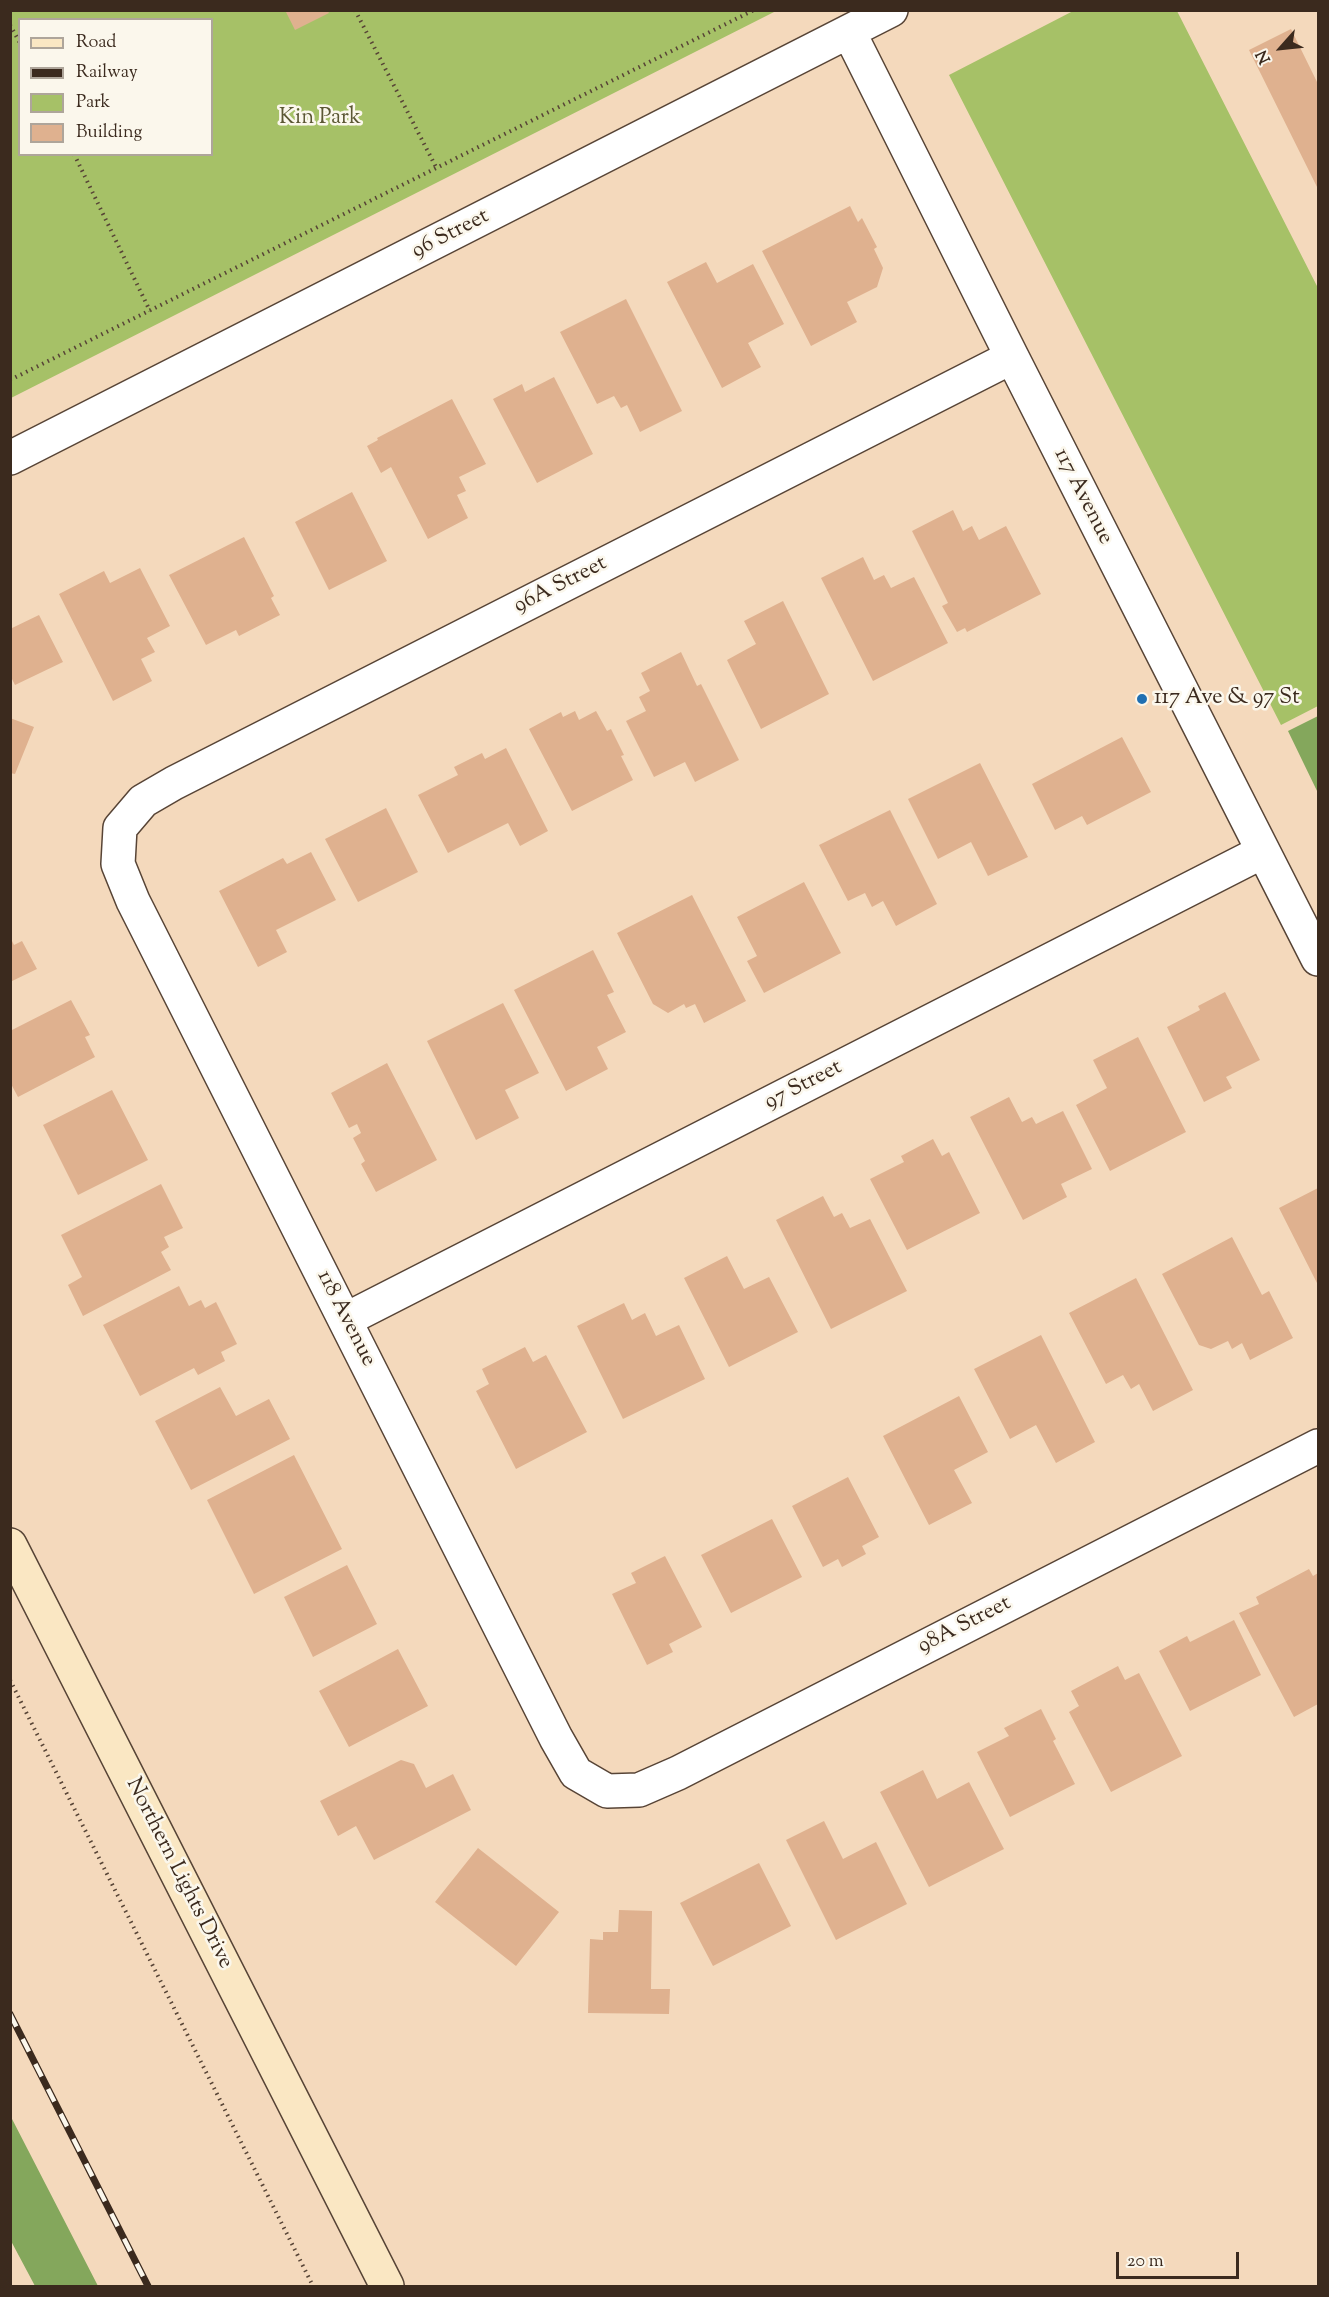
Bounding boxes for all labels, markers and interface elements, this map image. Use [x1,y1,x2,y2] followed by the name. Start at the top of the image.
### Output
[18,18,213,156] legend
[1251,18,1311,78] north arrow
[76,30,116,56] text: Road
[1251,45,1278,67] text: N
[76,60,138,86] text: Railway
[76,90,110,116] text: Park
[279,106,361,132] park label: Kin Park
[76,120,142,146] text: Building
[408,204,494,266] street label: 96 Street
[1047,445,1117,549] street label: 117 Avenue
[510,551,612,621] street label: 96A Street
[1154,686,1300,712] place label: 117 Ave & 97 St
[1135,692,1149,706] marker: 117 Ave & 97 St
[761,1055,847,1117] street label: 97 Street
[310,1267,380,1371] street label: 118 Avenue
[914,1591,1016,1661] street label: 98A Street
[118,1774,238,1974] street label: Northern Lights Drive
[1119,2240,1242,2278] scale bar
[1127,2249,1164,2275] text: 20 m

